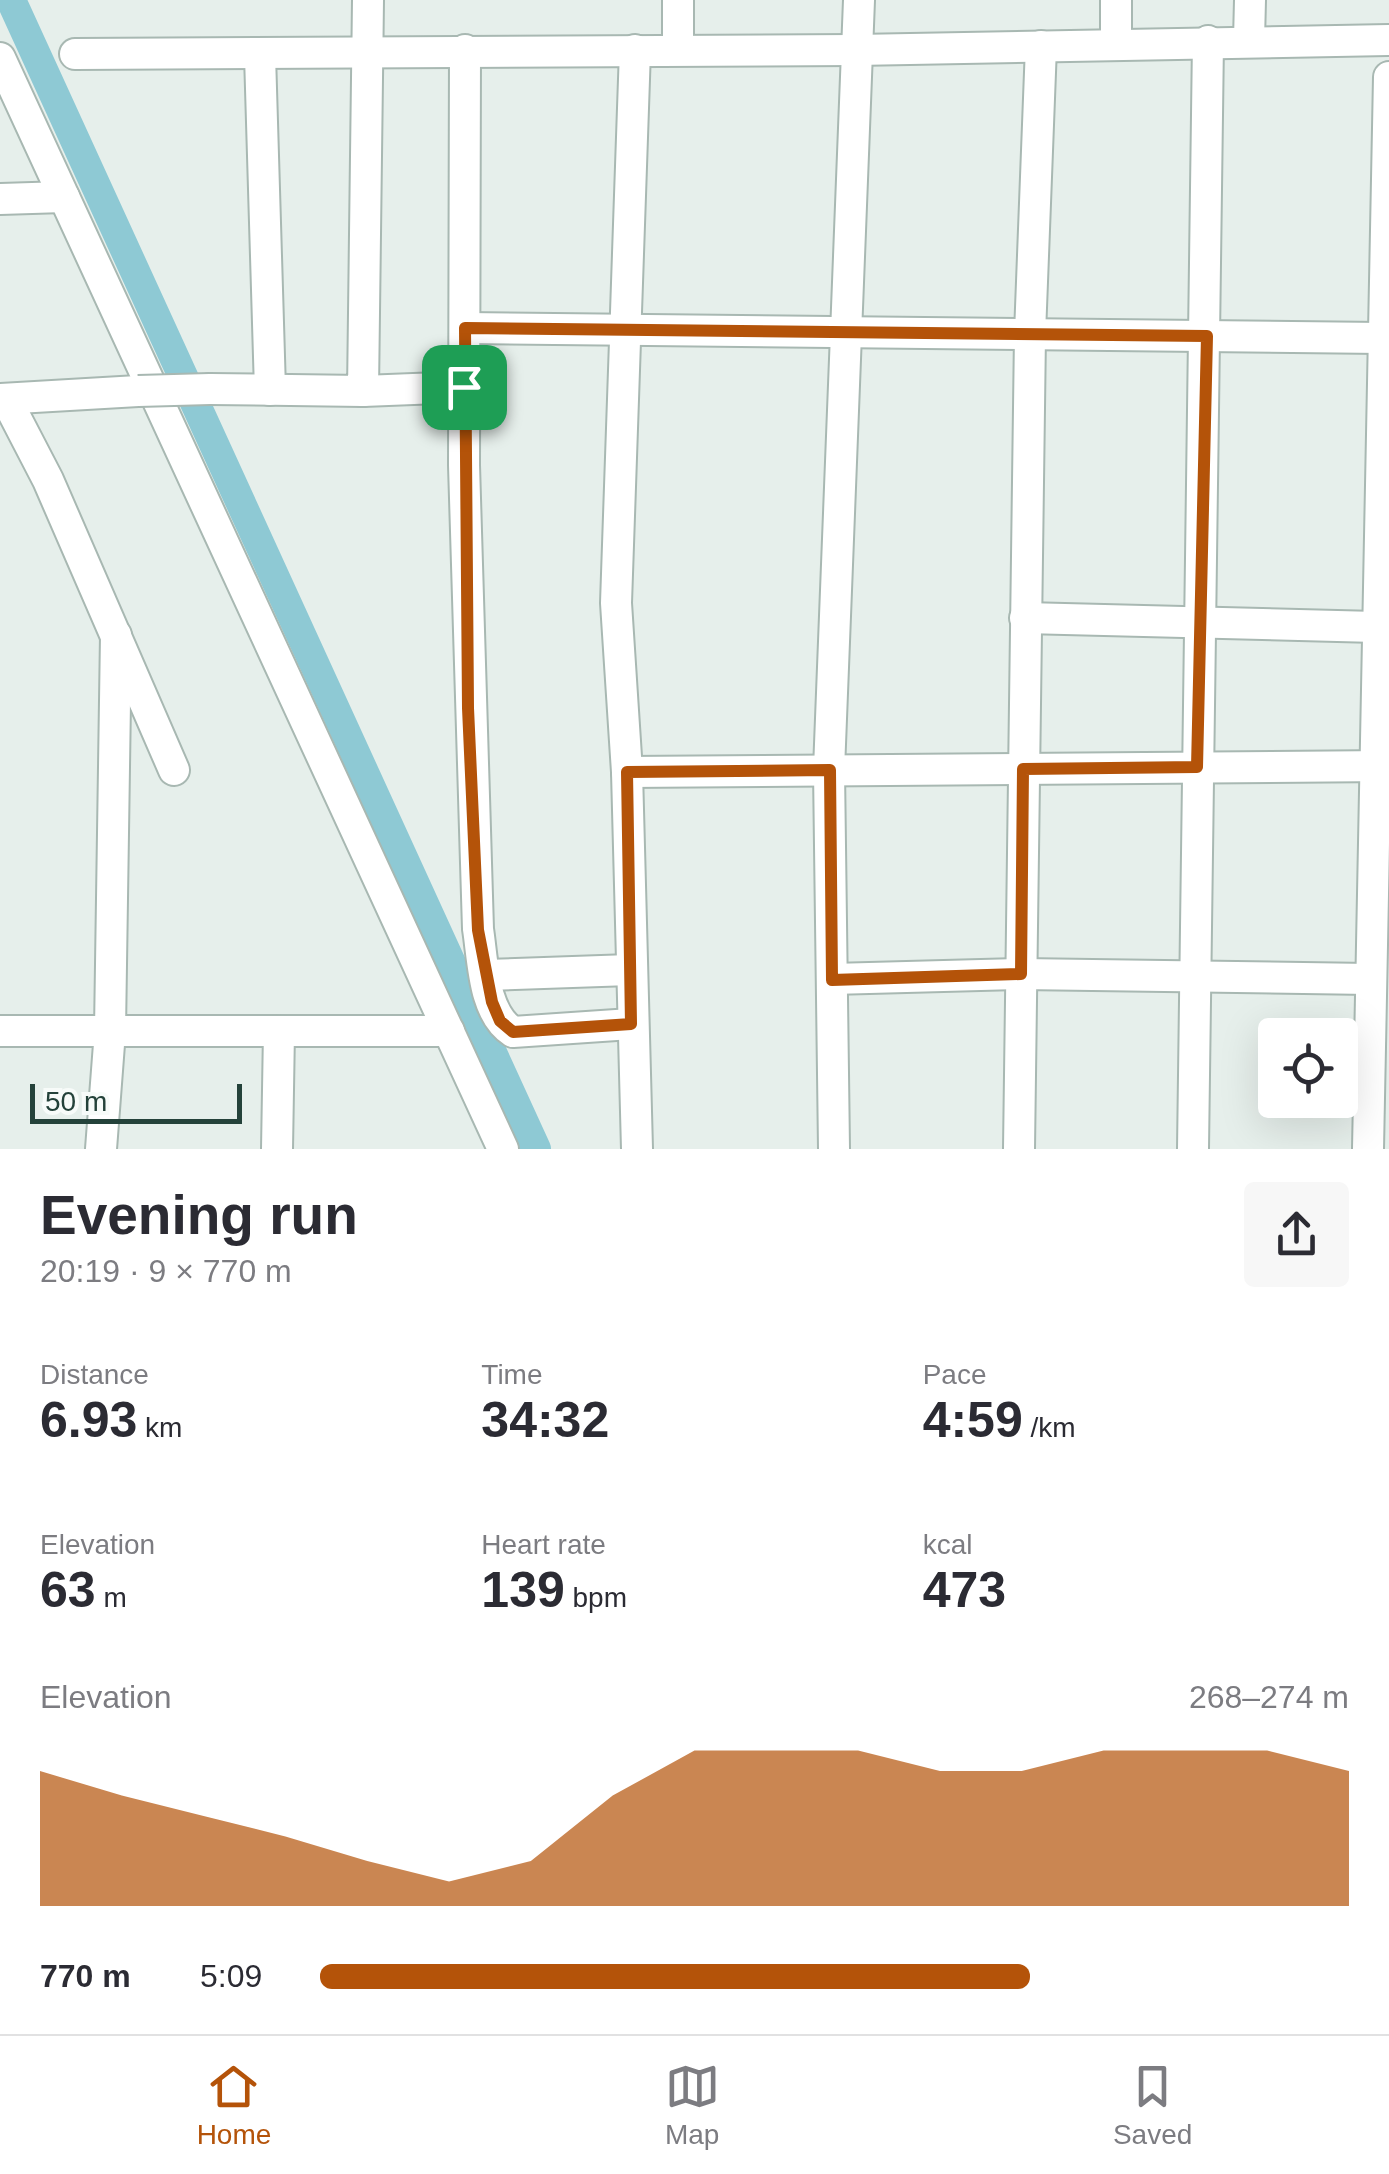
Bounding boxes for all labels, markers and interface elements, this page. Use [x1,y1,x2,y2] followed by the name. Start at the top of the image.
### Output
[422,345,507,430] pin
[437,360,492,415] icon: arrive
[1258,1018,1358,1118] map controls
[1258,1018,1358,1118] button: locate
[30,1079,242,1124] scale bar
[45,1086,107,1117] text: 50 m
[1244,1182,1349,1287] button: share
[40,1184,358,1246] text: Evening run
[40,1253,292,1289] text: 20:19 · 9 × 770 m
[40,1359,149,1390] text: Distance
[481,1359,543,1390] text: Time
[923,1359,986,1390] text: Pace
[40,1392,137,1448] text: 6.93
[481,1392,609,1448] text: 34:32
[923,1392,1023,1448] text: 4:59
[137,1412,182,1443] text: km
[1023,1412,1076,1443] text: /km
[40,1529,155,1560] text: Elevation
[481,1529,606,1560] text: Heart rate
[923,1529,972,1560] text: kcal
[40,1562,96,1618] text: 63
[481,1562,565,1618] text: 139
[923,1562,1006,1618] text: 473
[96,1582,127,1613] text: m
[565,1582,627,1613] text: bpm
[40,1679,172,1715] text: Elevation
[1189,1679,1349,1715] text: 268–274 m
[40,1958,131,1994] text: 770 m
[200,1958,262,1994] text: 5:09
[197,2059,271,2151] tab: Home
[665,2059,720,2151] tab: Map
[1113,2059,1192,2151] tab: Saved

